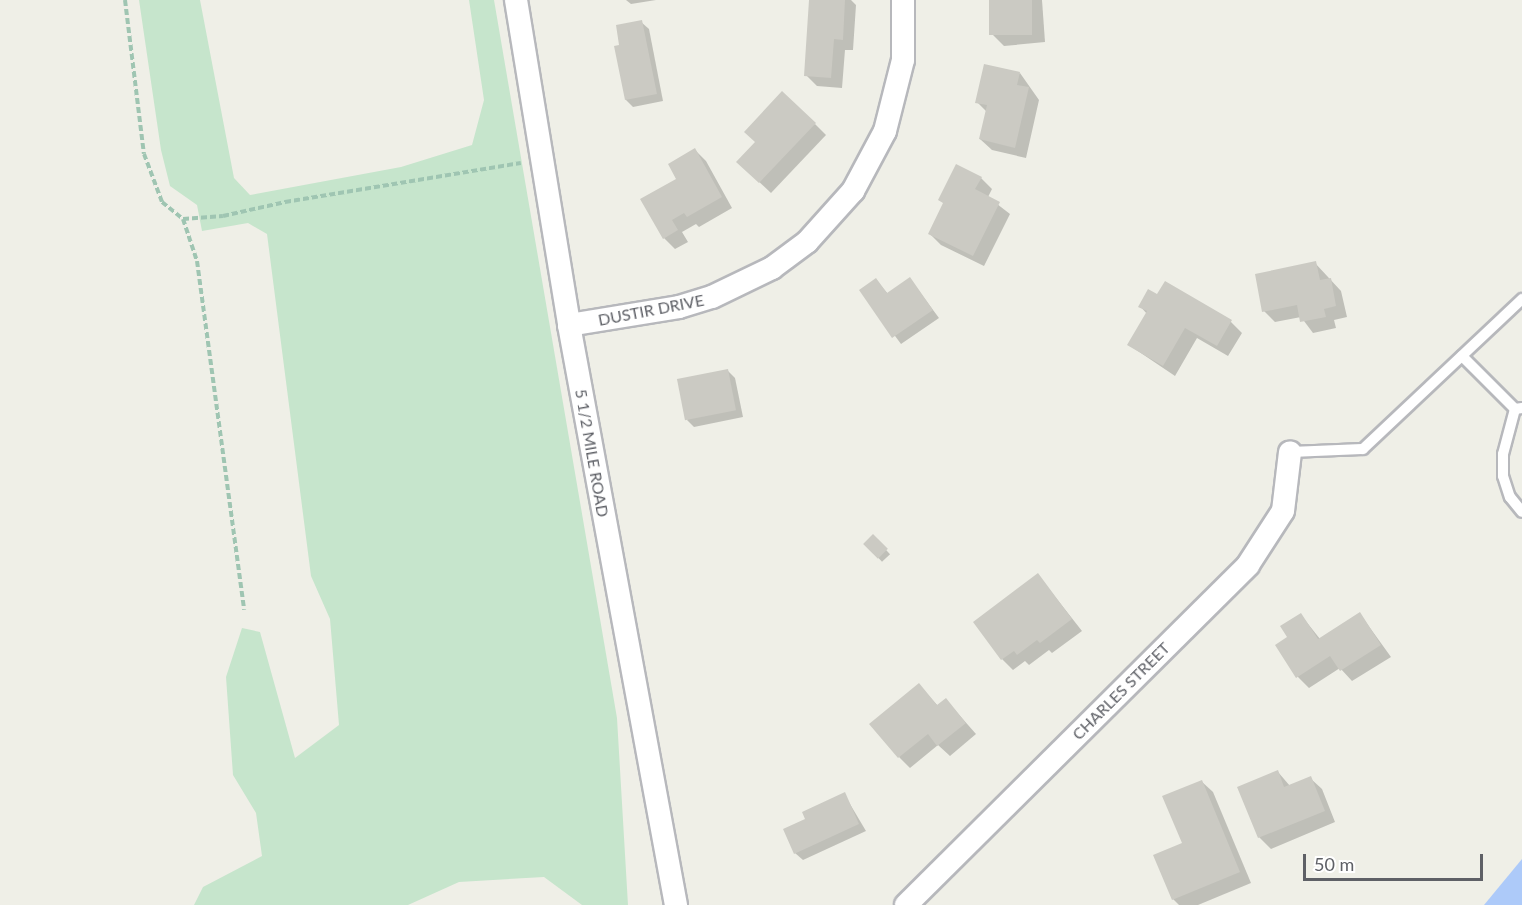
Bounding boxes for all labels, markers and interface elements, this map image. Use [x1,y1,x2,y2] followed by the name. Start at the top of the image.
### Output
[596,290,706,330] street label: DUSTIR DRIVE
[571,388,613,518] street label: 5 1/2 MILE ROAD
[1068,638,1174,744] street label: CHARLES STREET
[1306,842,1486,880] scale bar
[1314,853,1354,875] text: 50 m

